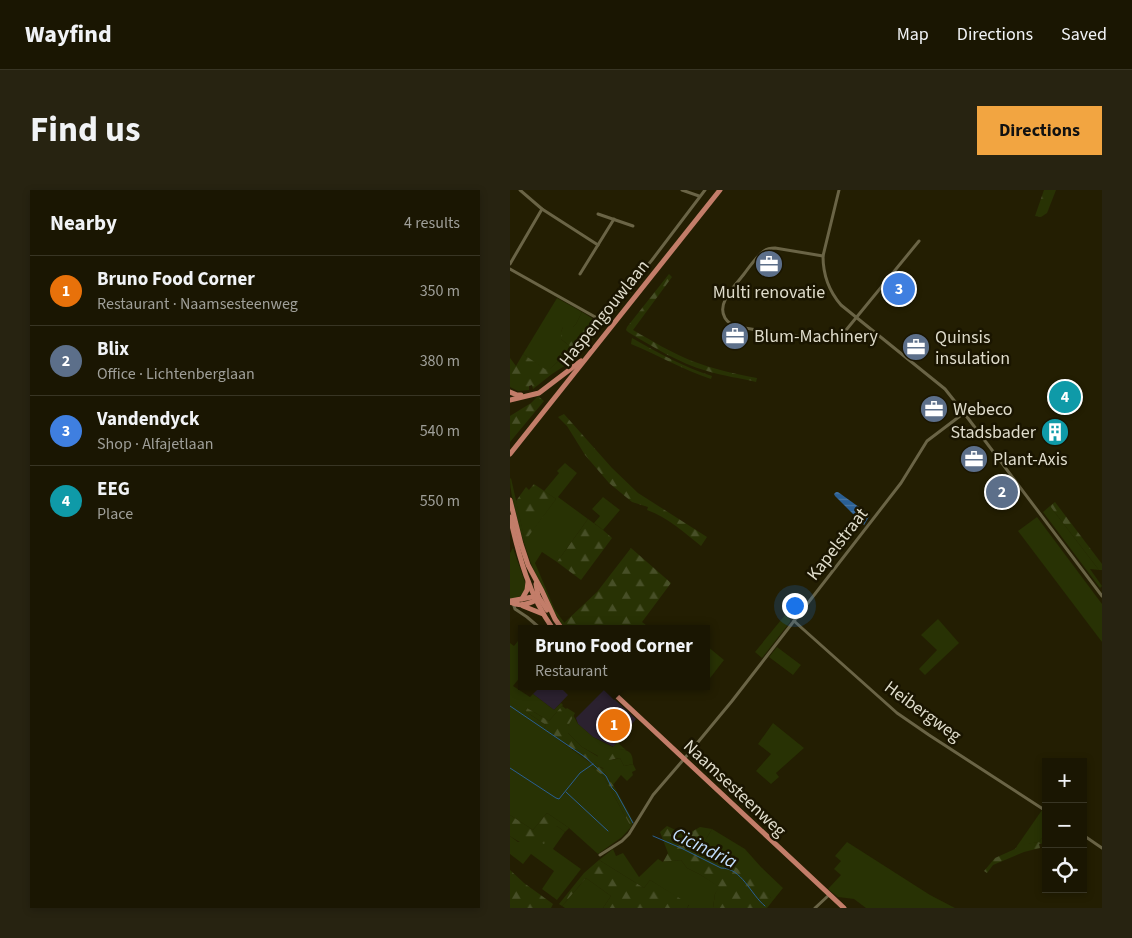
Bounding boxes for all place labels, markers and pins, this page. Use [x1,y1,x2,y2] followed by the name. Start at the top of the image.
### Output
[754,249,784,279] office icon: Multi renovatie
[883,270,915,308] pin: 3
[713,280,825,305] place label: Multi renovatie
[720,321,750,351] office icon: Blum-Machinery
[754,324,879,349] place label: Blum-Machinery
[935,325,1010,371] place label: Quinsis insulation
[901,332,931,362] office icon: Quinsis insulation
[1049,378,1081,416] pin: 4
[919,394,949,424] office icon: Webeco
[953,397,1013,422] place label: Webeco
[1040,417,1070,447] building icon: Stadsbader
[951,420,1037,445] place label: Stadsbader
[959,444,989,474] office icon: Plant-Axis
[993,447,1068,472] place label: Plant-Axis
[986,473,1018,511] pin: 2
[598,706,630,744] pin: 1

